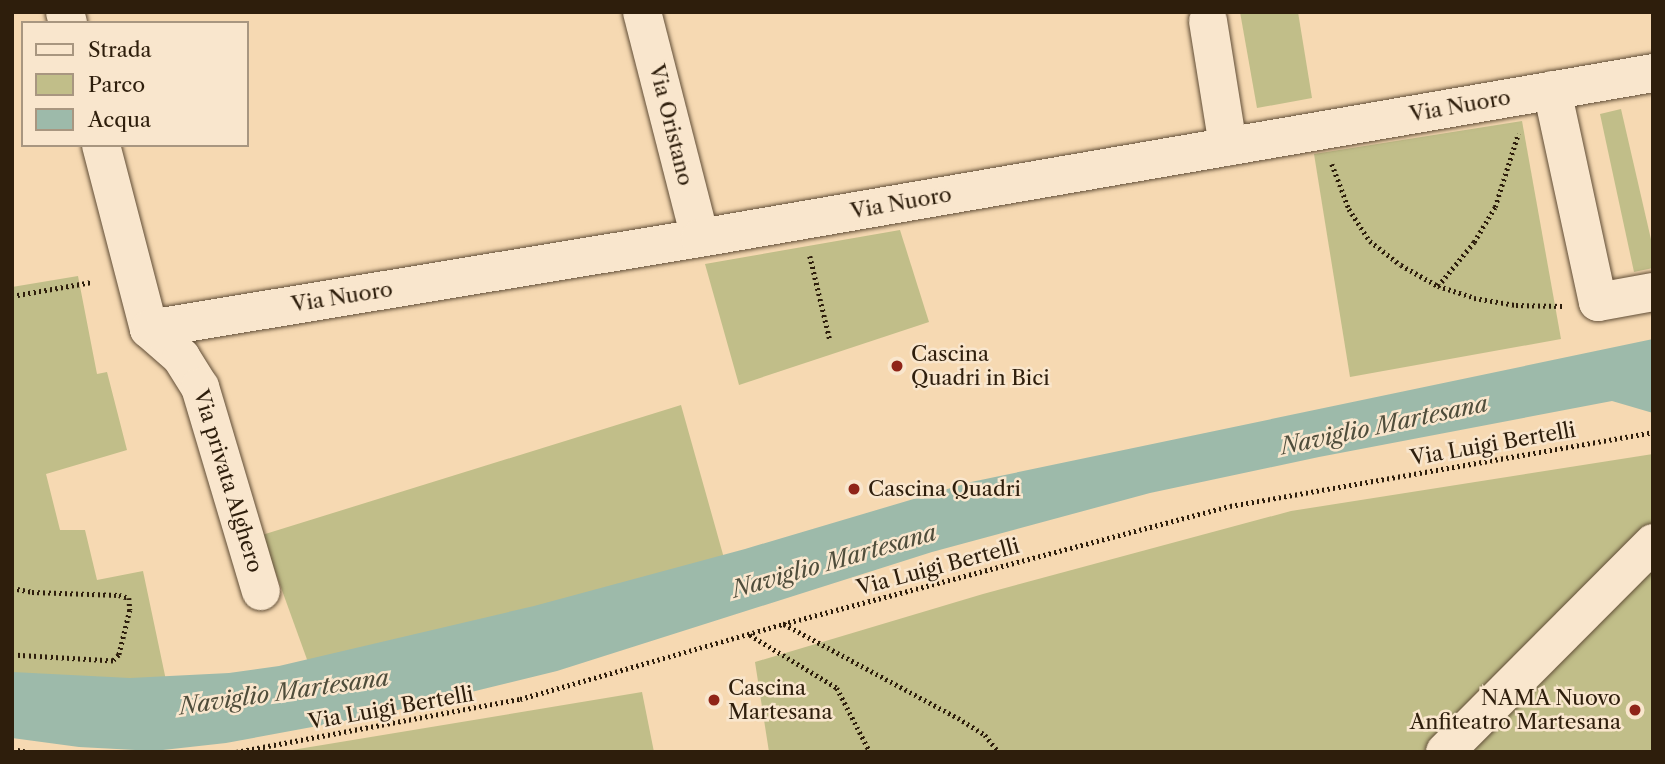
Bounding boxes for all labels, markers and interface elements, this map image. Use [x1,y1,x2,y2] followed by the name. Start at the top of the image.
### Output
[21,21,248,147] legend
[88,37,152,62] text: Strada
[644,62,698,188] street label: Via Oristano
[88,72,145,97] text: Parco
[1407,85,1513,127] street label: Via Nuoro
[88,107,151,132] text: Acqua
[848,182,954,224] street label: Via Nuoro
[289,277,395,317] street label: Via Nuoro
[911,341,1050,391] place label: Cascina Quadri in Bici
[889,358,905,374] marker: Cascina Quadri in Bici
[188,386,268,576] street label: Via privata Alghero
[1278,390,1490,460] water label: Naviglio Martesana
[1408,417,1578,471] street label: Via Luigi Bertelli
[868,476,1021,502] place label: Cascina Quadri
[846,481,862,497] marker: Cascina Quadri
[729,519,939,603] water label: Naviglio Martesana
[854,533,1022,601] street label: Via Luigi Bertelli
[177,664,391,720] water label: Naviglio Martesana
[728,675,833,725] place label: Cascina Martesana
[306,681,476,735] street label: Via Luigi Bertelli
[1410,685,1621,735] place label: NAMA Nuovo Anfiteatro Martesana
[706,692,722,708] marker: Cascina Martesana
[1627,702,1643,718] marker: NAMA Nuovo Anfiteatro Martesana

